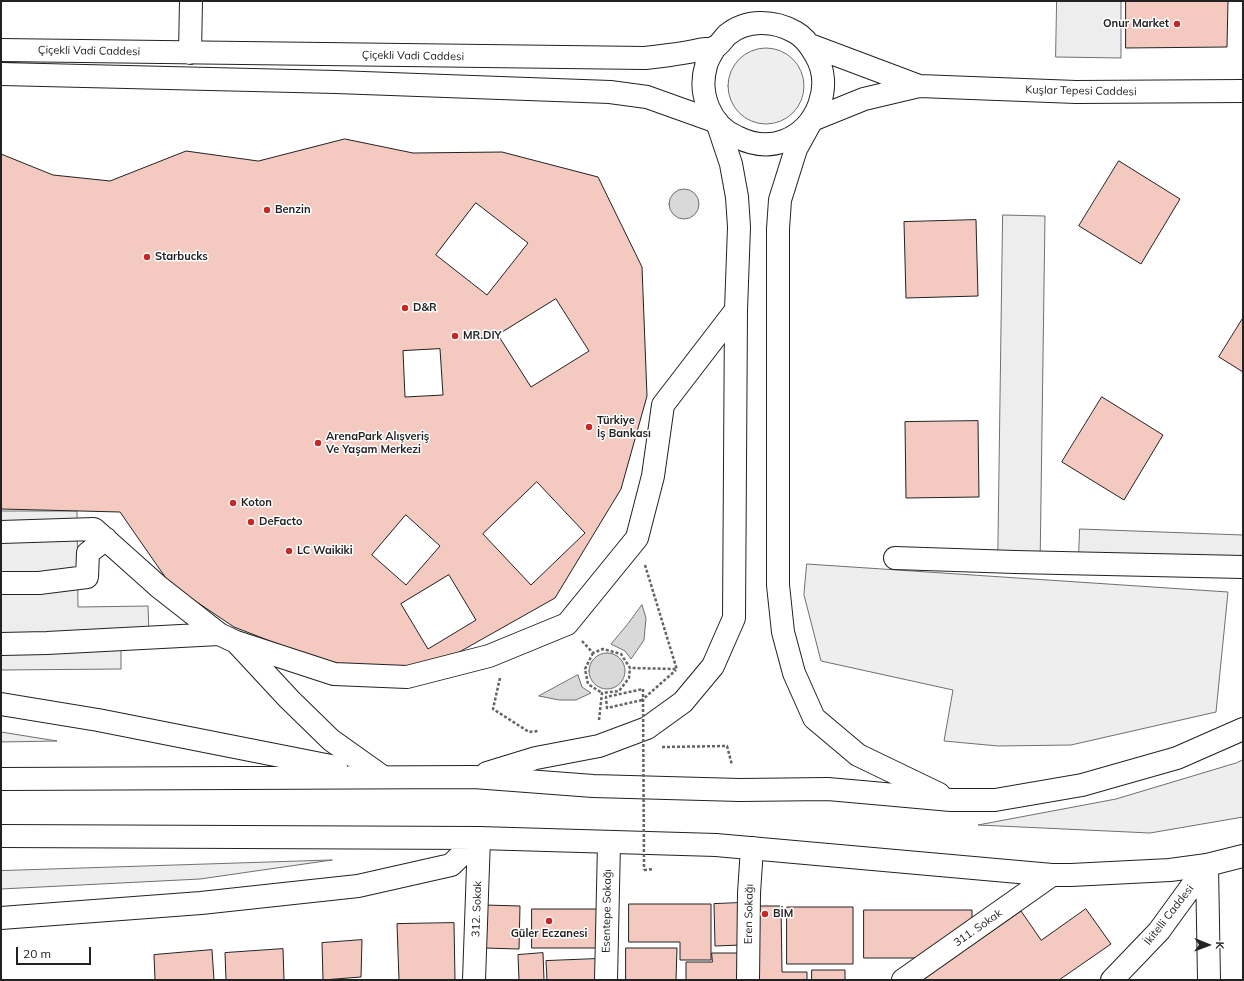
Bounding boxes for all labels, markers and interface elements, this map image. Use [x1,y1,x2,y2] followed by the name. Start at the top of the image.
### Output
[1103,17,1169,31] place label: Onur Market
[1172,19,1182,29] marker: Onur Market
[38,44,140,58] street label: Çiçekli Vadi Caddesi
[362,49,464,63] street label: Çiçekli Vadi Caddesi
[1025,83,1137,99] street label: Kuşlar Tepesi Caddesi
[275,203,311,217] place label: Benzin
[262,205,272,215] marker: Benzin
[155,250,208,264] place label: Starbucks
[142,252,152,262] marker: Starbucks
[413,301,437,315] place label: D&R
[400,303,410,313] marker: D&R
[463,329,501,343] place label: MR.DIY
[450,331,460,341] marker: MR.DIY
[597,414,651,440] place label: Türkiye İş Bankası
[584,422,594,432] marker: Türkiye İş Bankası
[326,430,429,456] place label: ArenaPark Alışveriş Ve Yaşam Merkezi
[313,438,323,448] marker: ArenaPark Alışveriş Ve Yaşam Merkezi
[241,496,272,510] place label: Koton
[228,498,238,508] marker: Koton
[259,515,302,529] place label: DeFacto
[246,517,256,527] marker: DeFacto
[297,544,353,558] place label: LC Waikiki
[284,546,294,556] marker: LC Waikiki
[600,869,614,953] street label: Esentepe Sokağı
[469,881,485,937] street label: 312. Sokak
[1141,882,1197,948] street label: İkitelli Caddesi
[742,884,756,944] street label: Eren Sokağı
[951,906,1005,950] street label: 311. Sokak
[773,907,793,921] place label: BİM
[760,909,770,919] marker: BİM
[544,916,554,926] marker: Güler Eczanesi
[1188,925,1228,965] north arrow
[511,927,587,941] place label: Güler Eczanesi
[18,939,93,965] scale bar
[1213,941,1227,949] text: K
[23,946,51,961] text: 20 m

